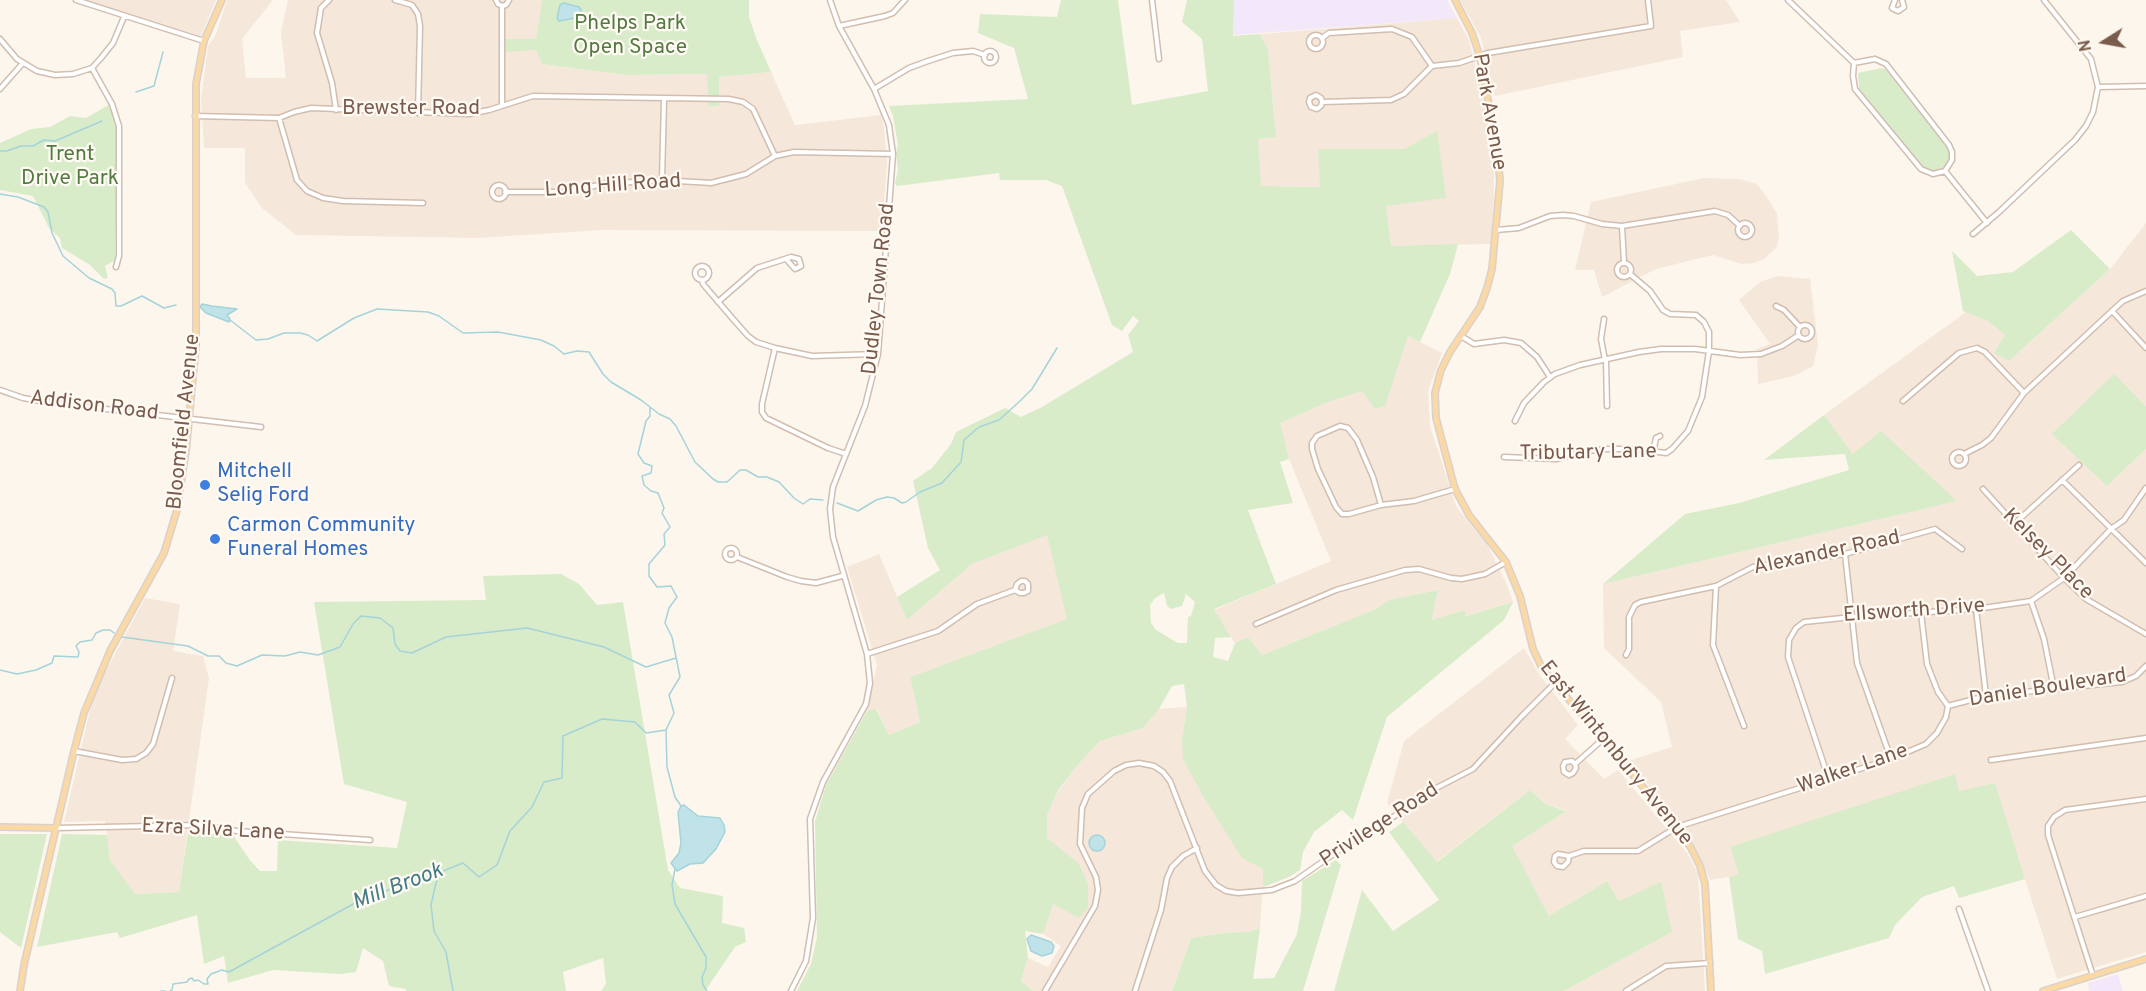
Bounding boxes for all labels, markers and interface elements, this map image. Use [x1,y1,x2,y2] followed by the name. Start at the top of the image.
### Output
[573,12,687,62] park label: Phelps Park Open Space
[2074,12,2134,72] north arrow
[2075,38,2097,53] text: N
[1465,51,1511,173] street label: Park Avenue
[342,97,480,123] street label: Brewster Road
[21,143,119,193] park label: Trent Drive Park
[544,170,682,204] street label: Long Hill Road
[858,202,902,376] street label: Dudley Town Road
[163,333,207,511] street label: Bloomfield Avenue
[28,387,160,427] street label: Addison Road
[1519,440,1657,468] street label: Tributary Lane
[217,460,309,510] place label: Mitchell Selig Ford
[198,478,212,492] marker: Mitchell Selig Ford
[1996,504,2098,606] street label: Kelsey Place
[227,514,415,564] place label: Carmon Community Funeral Homes
[1751,526,1903,582] street label: Alexander Road
[208,532,222,546] marker: Carmon Community Funeral Homes
[1842,594,1986,630] street label: Ellsworth Drive
[1533,657,1697,851] street label: East Wintonbury Avenue
[1967,664,2129,714] street label: Daniel Boulevard
[1794,739,1912,801] street label: Walker Lane
[1316,778,1444,874] street label: Privilege Road
[141,815,285,847] street label: Ezra Silva Lane
[349,859,447,917] water label: Mill Brook

